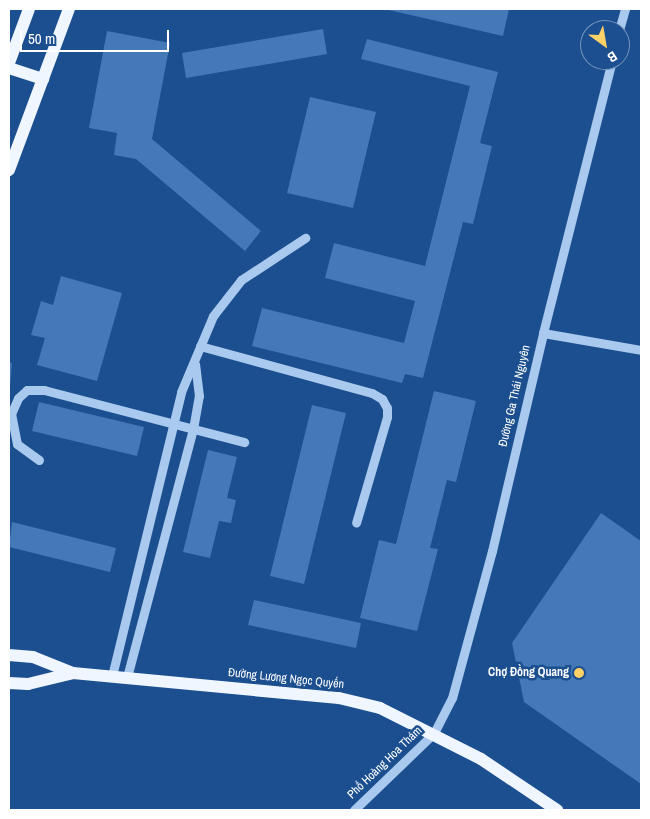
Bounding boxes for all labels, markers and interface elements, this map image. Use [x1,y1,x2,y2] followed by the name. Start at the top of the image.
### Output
[22,20,171,52] scale bar
[580,20,630,70] north arrow
[28,28,55,49] text: 50 m
[604,47,621,67] text: B
[496,344,534,448] street label: Đường Ga Thái Nguyên
[227,666,345,692] street label: Đường Lương Ngọc Quyến
[488,666,569,680] place label: Chợ Đồng Quang
[573,667,585,679] marker: Chợ Đồng Quang
[345,724,425,802] street label: Phố Hoàng Hoa Thám

